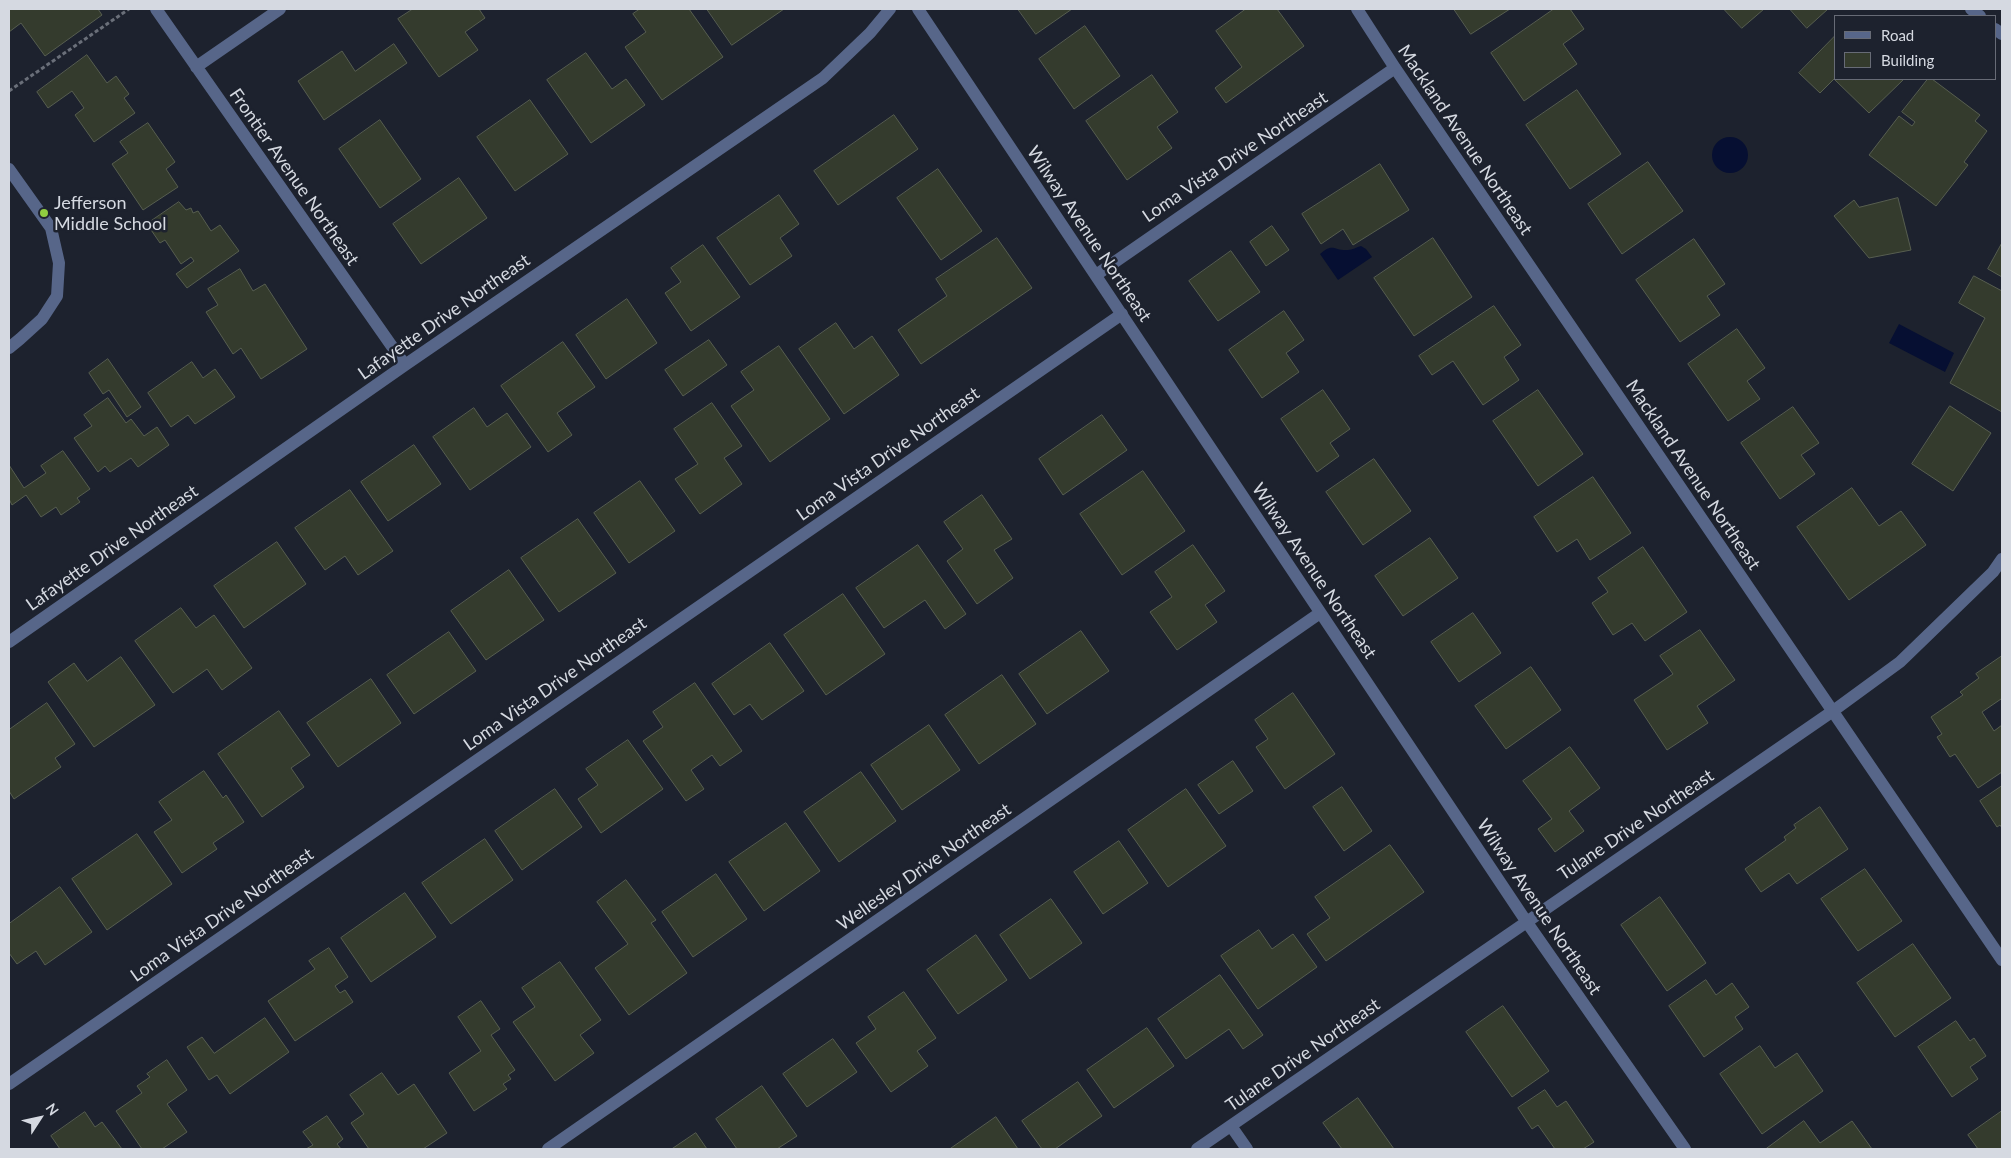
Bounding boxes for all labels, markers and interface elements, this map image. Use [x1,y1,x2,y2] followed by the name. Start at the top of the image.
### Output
[1834,15,1996,80] legend
[1881,26,1914,44] text: Road
[1393,41,1537,239] street label: Mackland Avenue Northeast
[1881,51,1934,69] text: Building
[225,84,363,270] street label: Frontier Avenue Northeast
[1138,87,1332,227] street label: Loma Vista Drive Northeast
[1022,142,1156,326] street label: Wilway Avenue Northeast
[54,192,166,234] place label: Jefferson Middle School
[38,207,50,219] marker: Jefferson Middle School
[354,249,534,385] street label: Lafayette Drive Northeast
[1621,376,1765,574] street label: Mackland Avenue Northeast
[792,383,984,525] street label: Loma Vista Drive Northeast
[1247,479,1381,663] street label: Wilway Avenue Northeast
[22,480,202,616] street label: Lafayette Drive Northeast
[459,613,651,755] street label: Loma Vista Drive Northeast
[1554,765,1718,885] street label: Tulane Drive Northeast
[833,799,1015,935] street label: Wellesley Drive Northeast
[1472,815,1606,999] street label: Wilway Avenue Northeast
[126,844,318,986] street label: Loma Vista Drive Northeast
[1222,994,1384,1116] street label: Tulane Drive Northeast
[15,1093,65,1143] north arrow
[43,1100,63,1118] text: N

